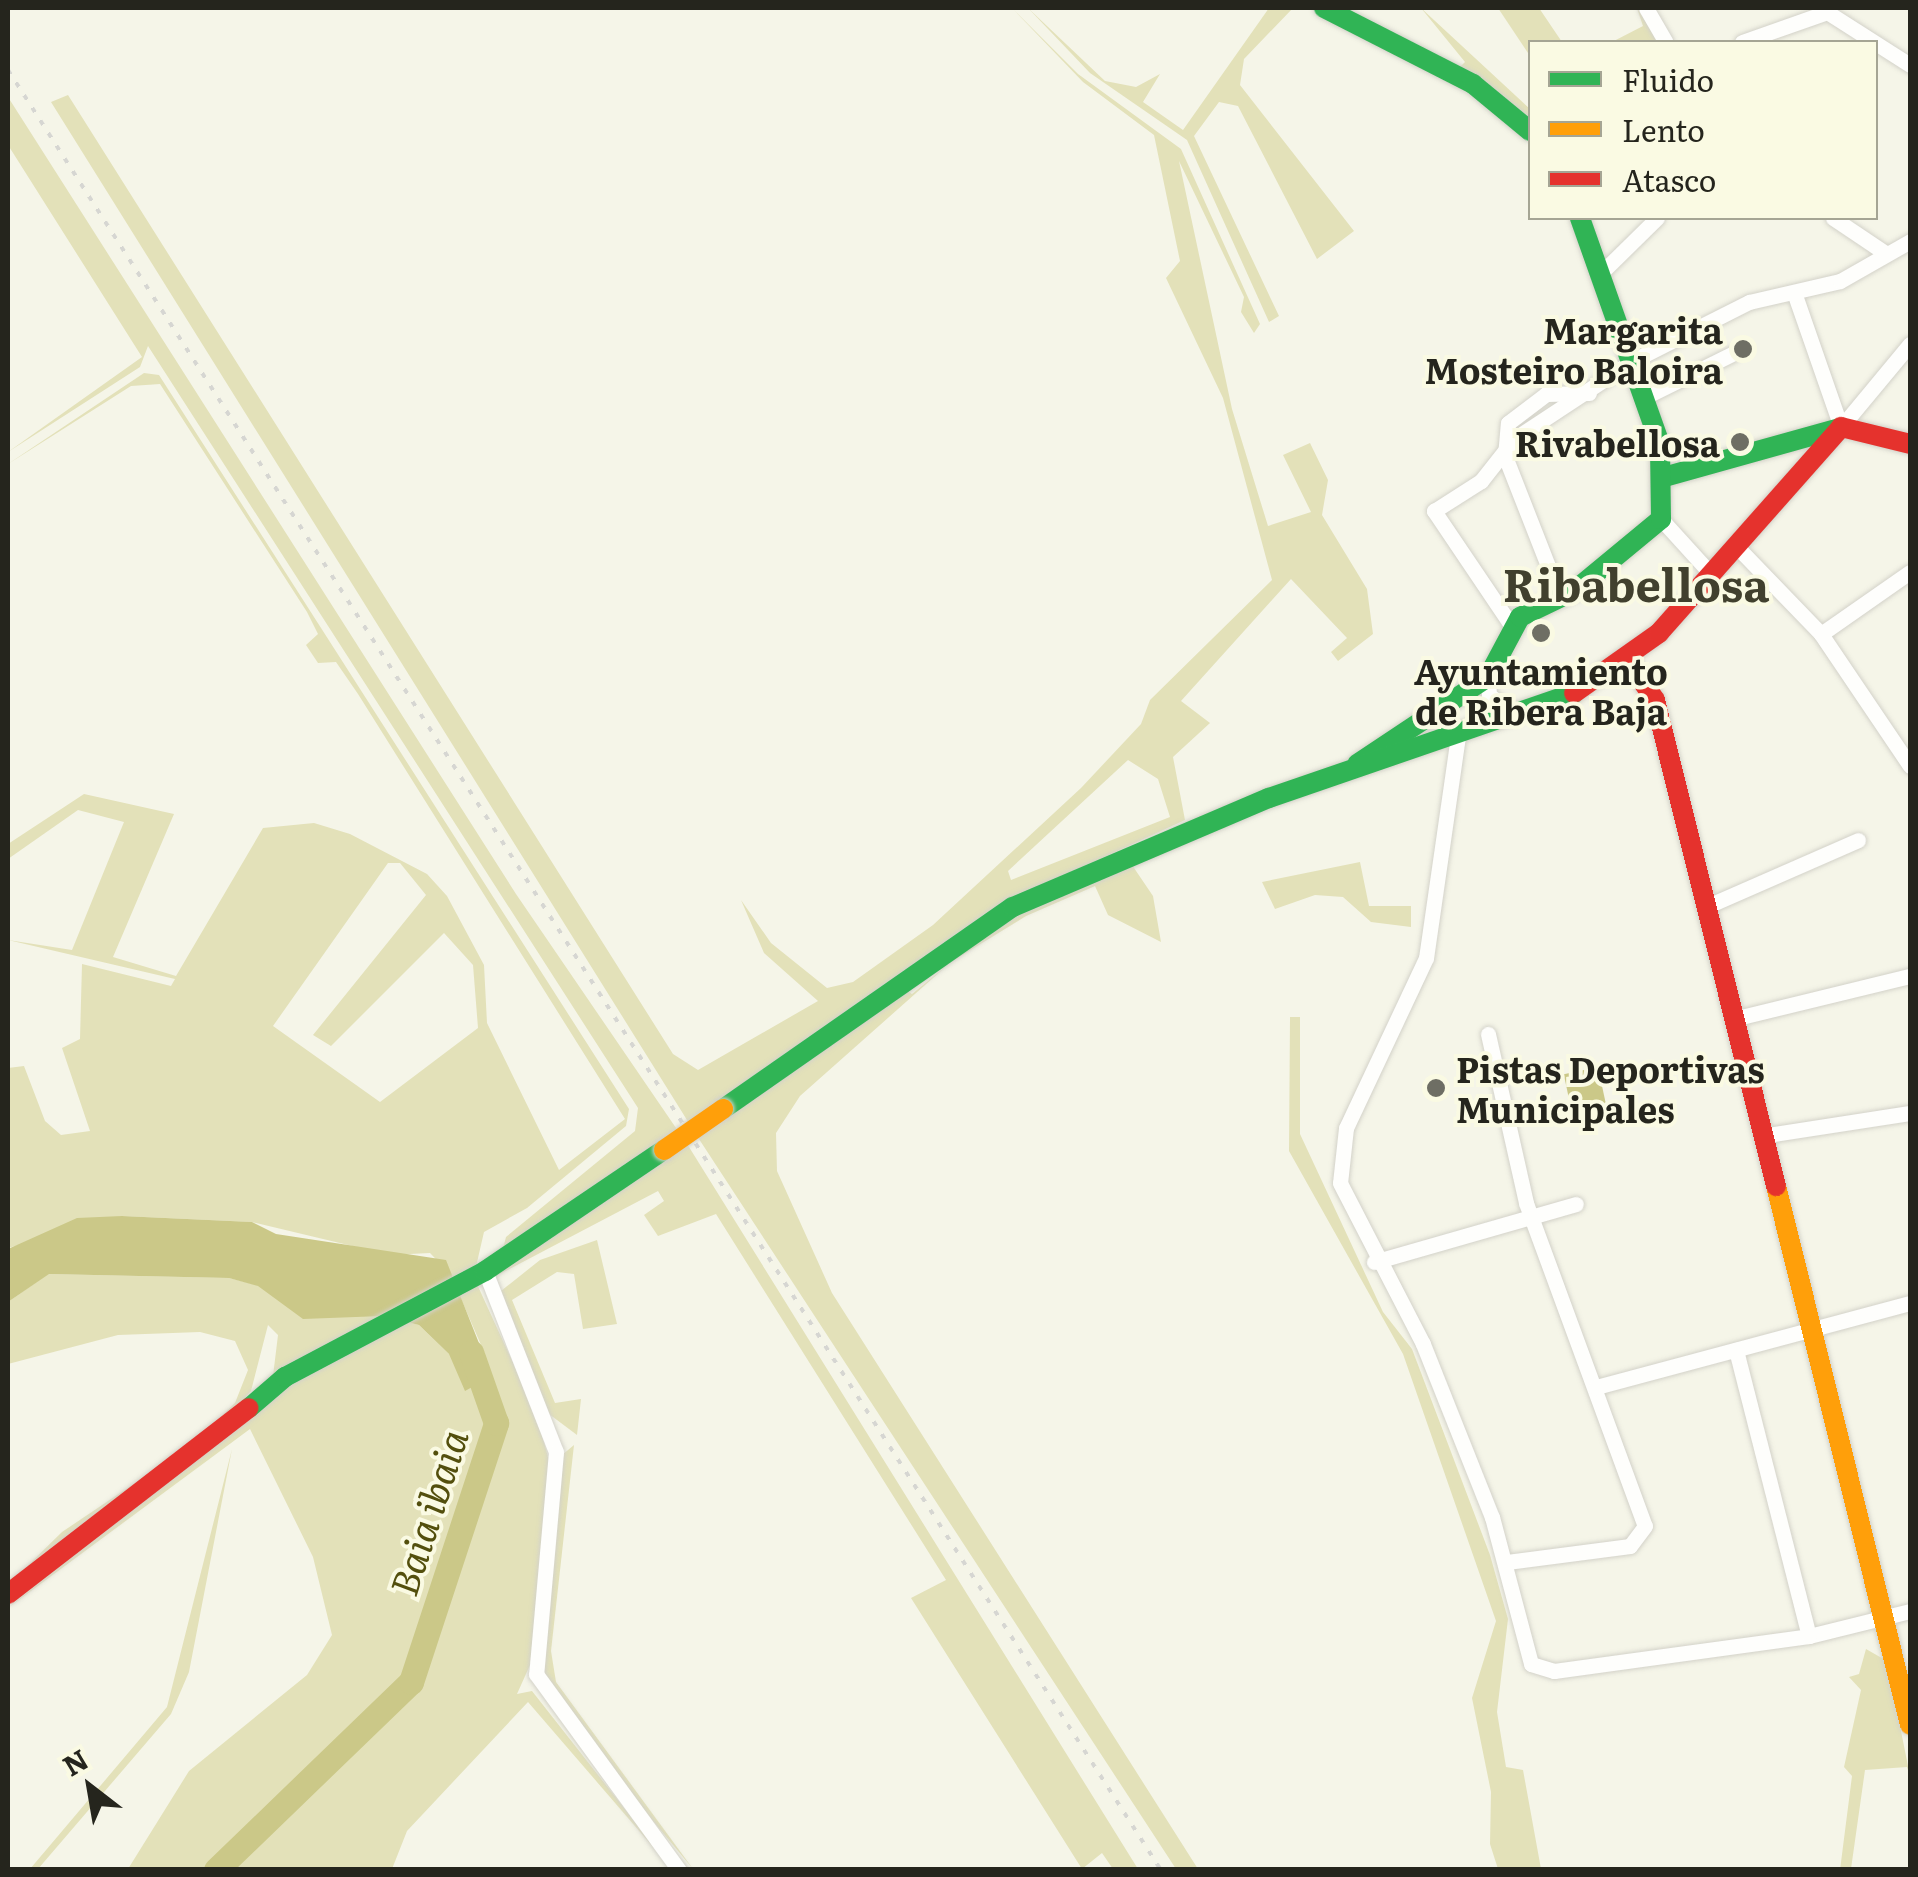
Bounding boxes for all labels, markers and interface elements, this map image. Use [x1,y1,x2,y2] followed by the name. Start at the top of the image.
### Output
[1528,40,1878,220] legend
[1622,57,1714,101] text: Fluido
[1622,107,1705,151] text: Lento
[1622,157,1716,201] text: Atasco
[1425,308,1723,390] place label: Margarita Mosteiro Baloira
[1732,338,1754,360] marker: Margarita Mosteiro Baloira
[1515,421,1720,463] place label: Rivabellosa
[1729,431,1751,453] marker: Rivabellosa
[1503,556,1769,610] district label: Ribabellosa
[1530,622,1552,644] marker: Ayuntamiento de Ribera Baja
[1414,649,1668,731] place label: Ayuntamiento de Ribera Baja
[1456,1047,1765,1129] place label: Pistas Deportivas Municipales
[1425,1077,1447,1099] marker: Pistas Deportivas Municipales
[379,1423,475,1601] water label: Baia ibaia
[40,1737,140,1837] north arrow
[54,1737,95,1785] text: N

